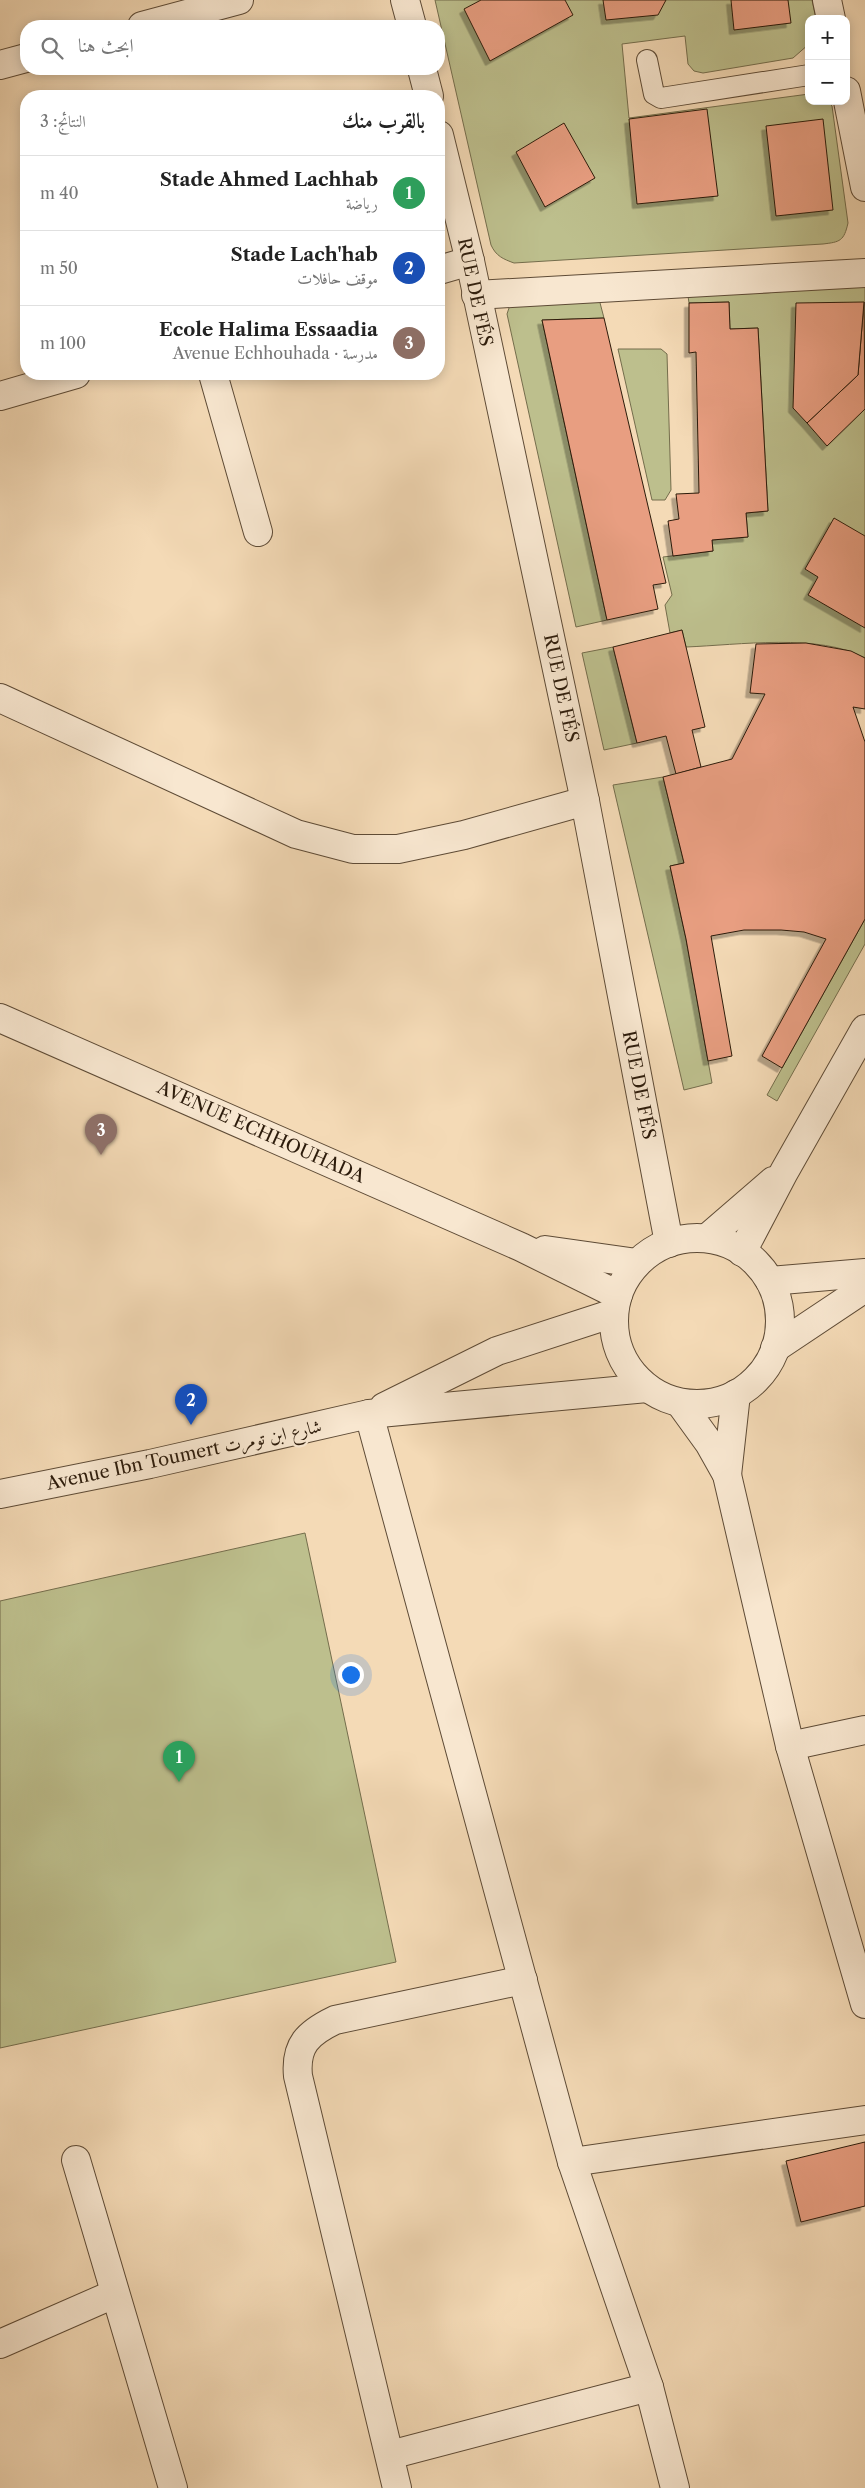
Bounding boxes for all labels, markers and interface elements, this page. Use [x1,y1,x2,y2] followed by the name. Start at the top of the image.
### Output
[805,15,850,105] map controls
[805,15,850,60] button: +
[20,20,445,75] search box
[38,34,66,62] icon: search
[78,34,134,57] text: ابحث هنا
[805,60,850,105] button: −
[342,108,425,133] text: بالقرب منك
[40,111,86,131] text: النتائج: 3
[160,168,378,191] text: Stade Ahmed Lachhab
[40,183,79,203] text: 40 m
[405,183,413,203] text: 1
[346,193,378,213] text: رياضة
[453,235,498,348] street label: RUE DE FÉS
[231,243,378,266] text: Stade Lach'hab
[40,258,78,278] text: 50 m
[404,258,414,278] text: 2
[297,268,378,288] text: موقف حافلات
[159,318,378,341] text: Ecole Halima Essaadia
[40,333,86,353] text: 100 m
[404,333,414,353] text: 3
[173,343,378,363] text: مدرسة · Avenue Echhouhada
[539,631,584,744] street label: RUE DE FÉS
[618,1028,661,1141] street label: RUE DE FÉS
[153,1076,369,1188] street label: AVENUE ECHHOUHADA
[85,1114,117,1155] pin: 3
[175,1384,207,1425] pin: 2
[43,1415,324,1499] street label: Avenue Ibn Toumert شارع ابن تومرت
[338,1662,364,1688] your location
[163,1741,195,1782] pin: 1

